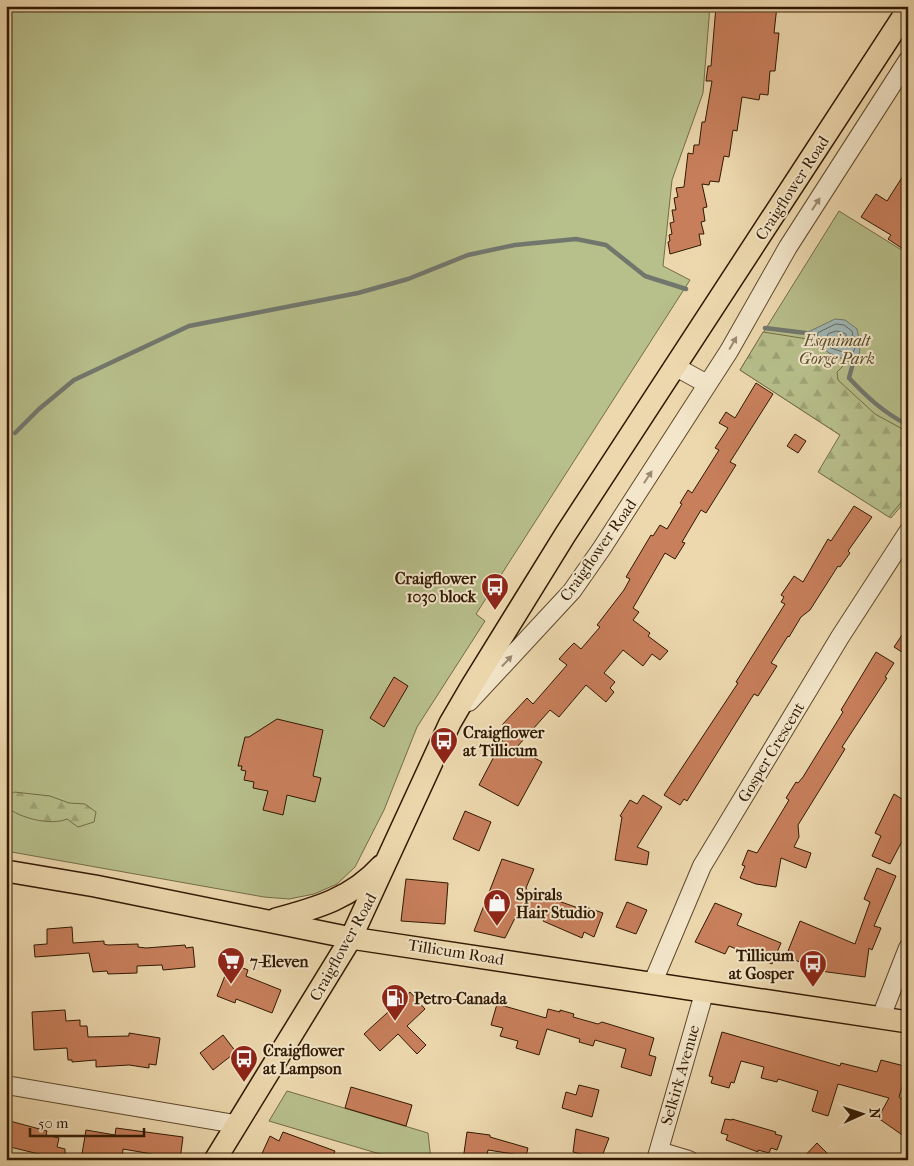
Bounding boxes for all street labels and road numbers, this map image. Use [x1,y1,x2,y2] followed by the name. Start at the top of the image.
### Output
[751,132,833,244] street label: Craigflower Road
[556,495,640,605] street label: Craigflower Road
[734,698,808,805] street label: Gosper Crescent
[306,889,381,1004] street label: Craigflower Road
[407,935,506,969] street label: Tillicum Road
[657,1023,703,1127] street label: Selkirk Avenue

